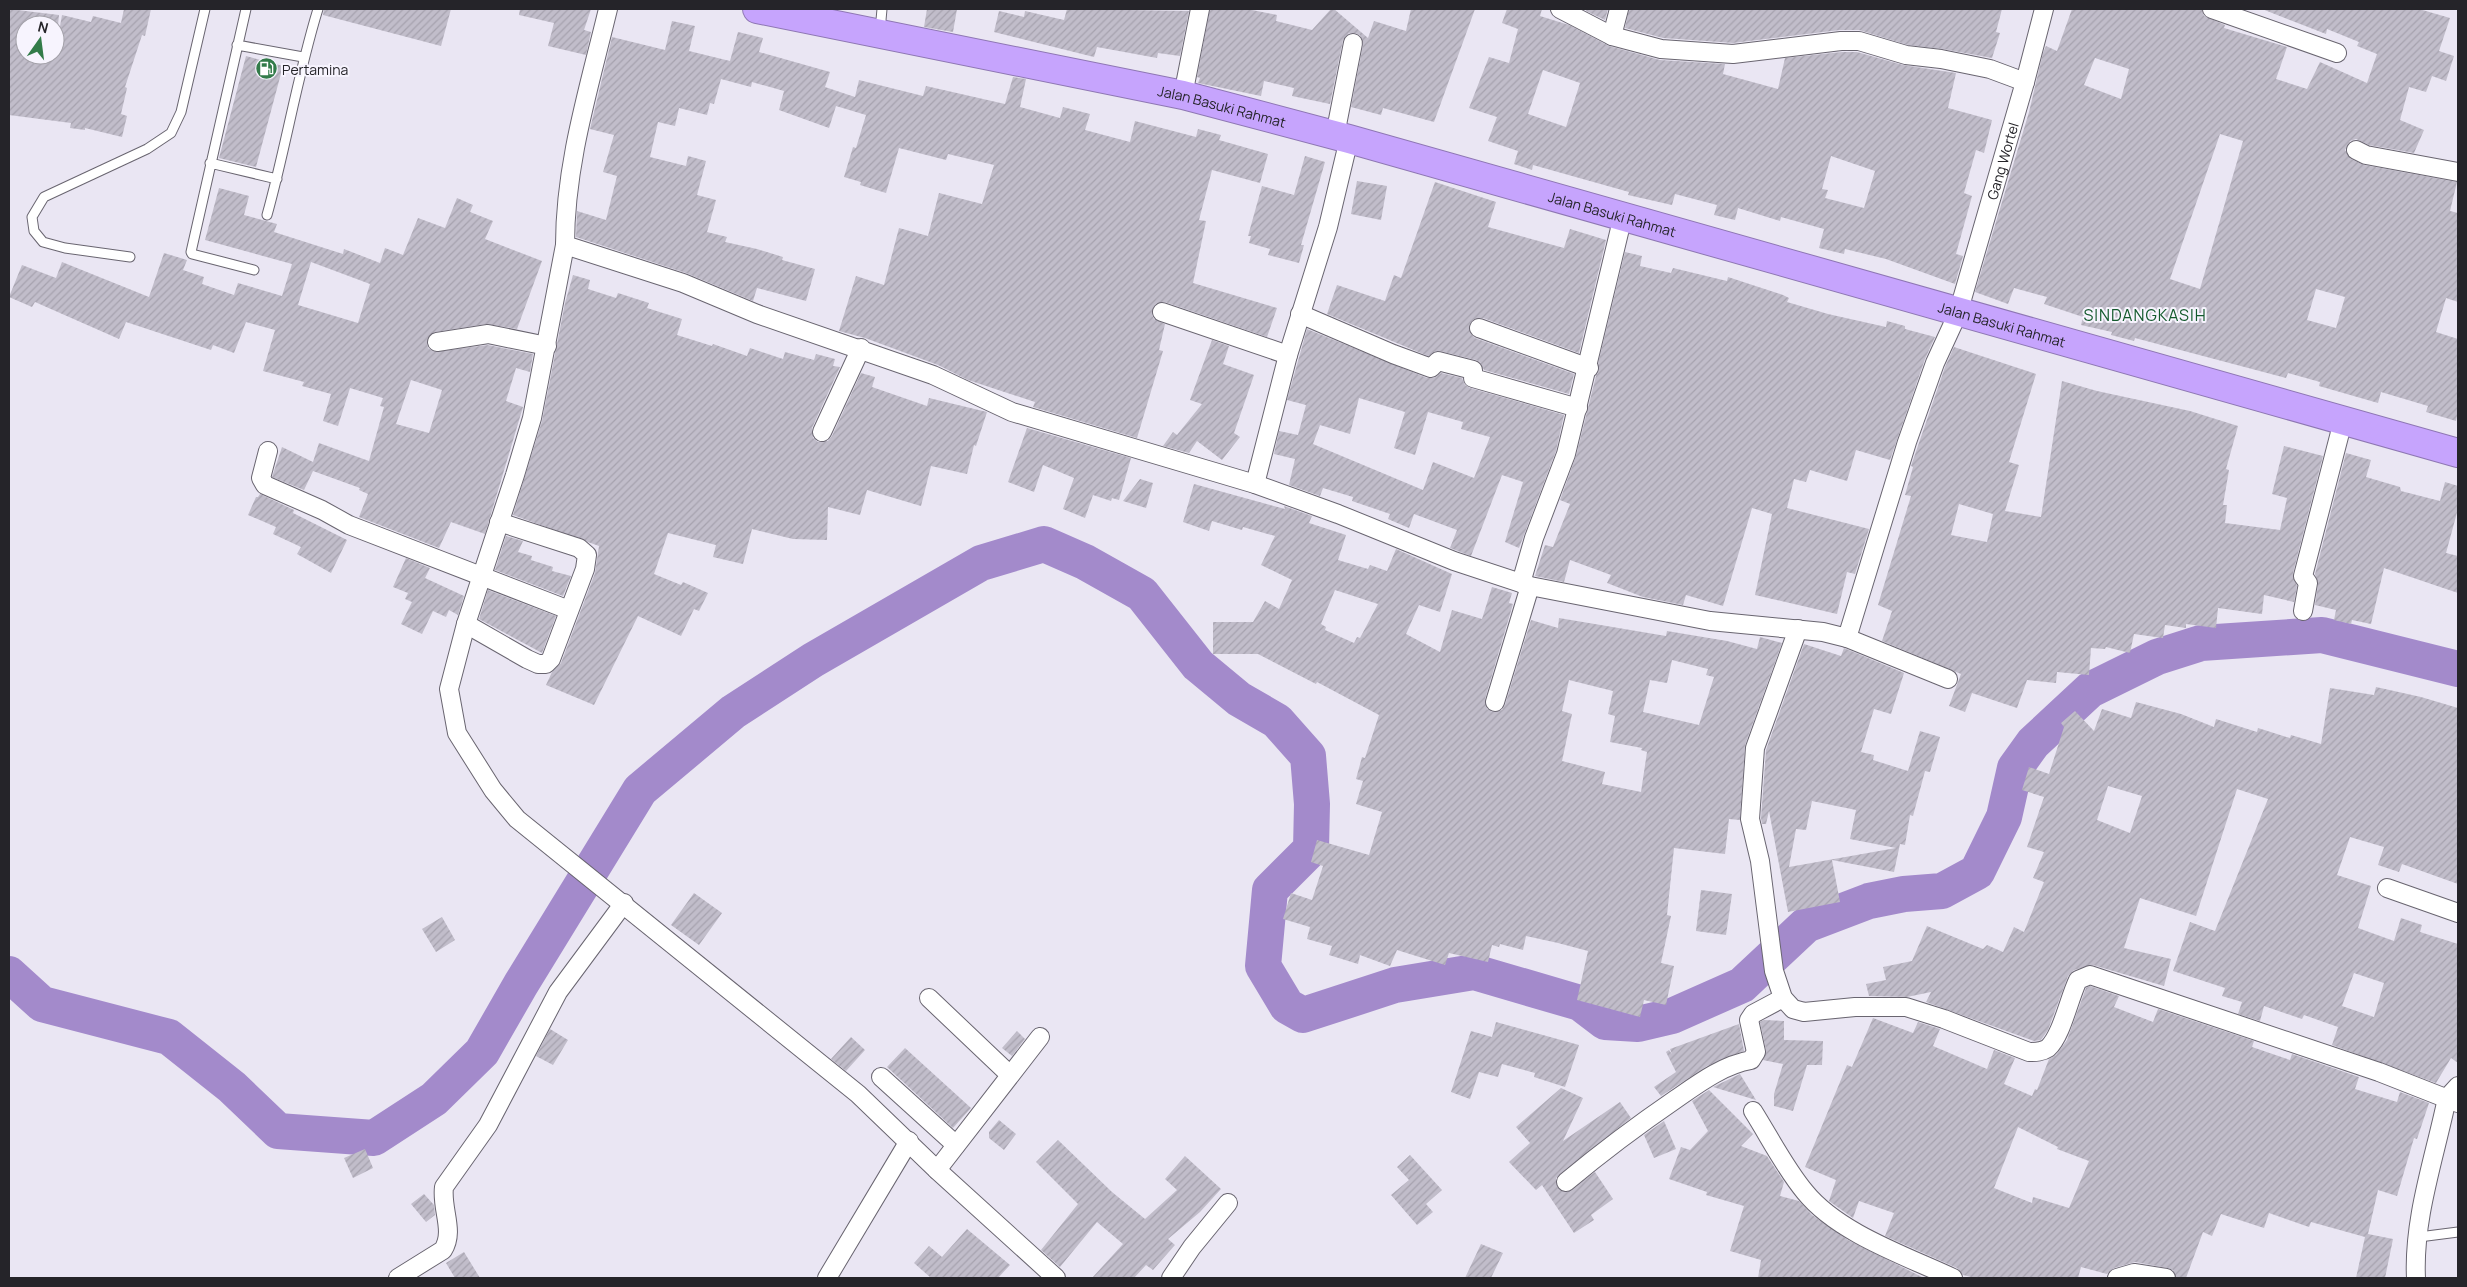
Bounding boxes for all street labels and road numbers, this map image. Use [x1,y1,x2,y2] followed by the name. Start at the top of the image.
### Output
[1156,81,1289,132] street label: Jalan Basuki Rahmat
[1982,120,2022,202] street label: Gang Wortel
[1546,186,1679,241] street label: Jalan Basuki Rahmat
[1936,297,2068,351] street label: Jalan Basuki Rahmat

